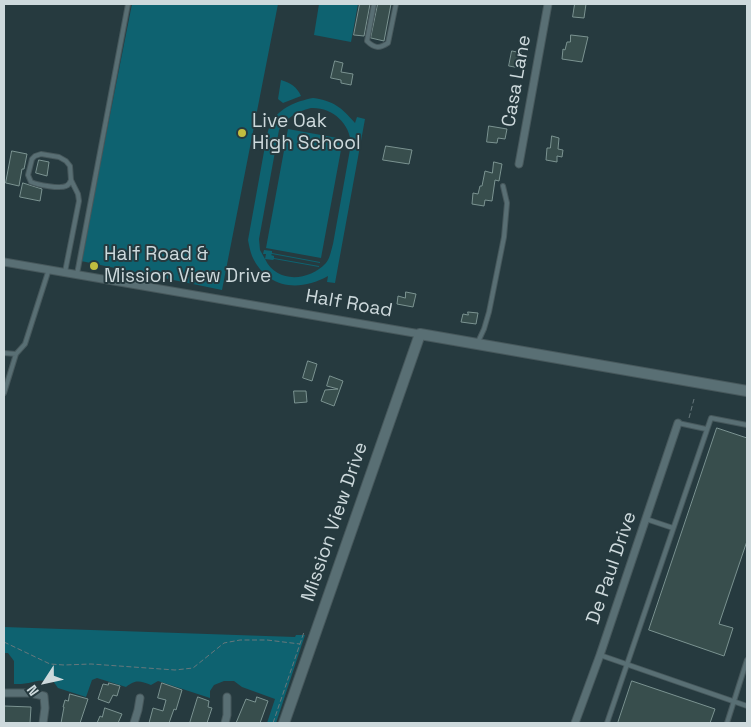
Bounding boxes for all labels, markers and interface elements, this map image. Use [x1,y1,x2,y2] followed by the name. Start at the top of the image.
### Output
[498,33,536,129] street label: Casa Lane
[252,111,361,155] place label: Live Oak High School
[236,127,248,139] marker: Live Oak High School
[104,244,271,288] place label: Half Road & Mission View Drive
[88,260,100,272] marker: Half Road & Mission View Drive
[304,285,394,323] street label: Half Road
[297,439,373,605] street label: Mission View Drive
[582,509,642,627] street label: De Paul Drive
[20,657,70,707] north arrow
[23,682,43,700] text: N

